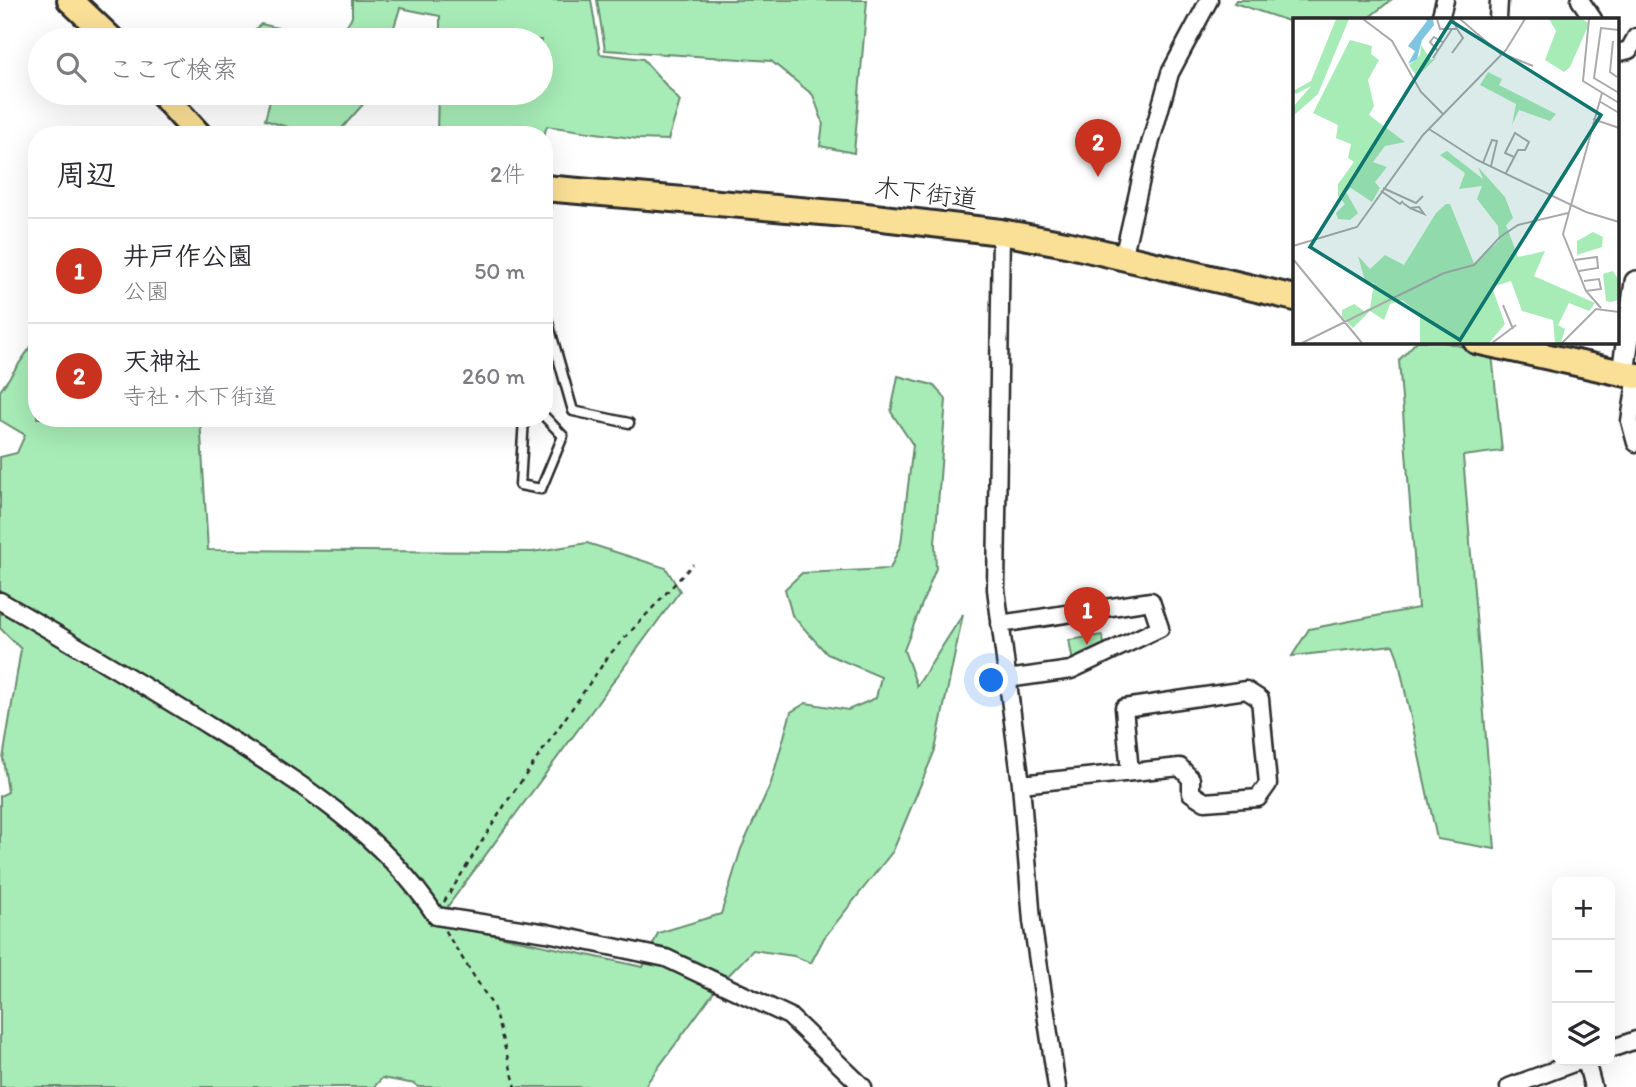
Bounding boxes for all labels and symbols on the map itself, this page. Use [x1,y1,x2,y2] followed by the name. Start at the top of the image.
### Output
[1293,18,1618,343] inset map
[1075,119,1121,177] pin: 2
[872,171,980,215] street label: 木下街道
[1064,587,1110,645] pin: 1
[974,663,1008,697] your location

